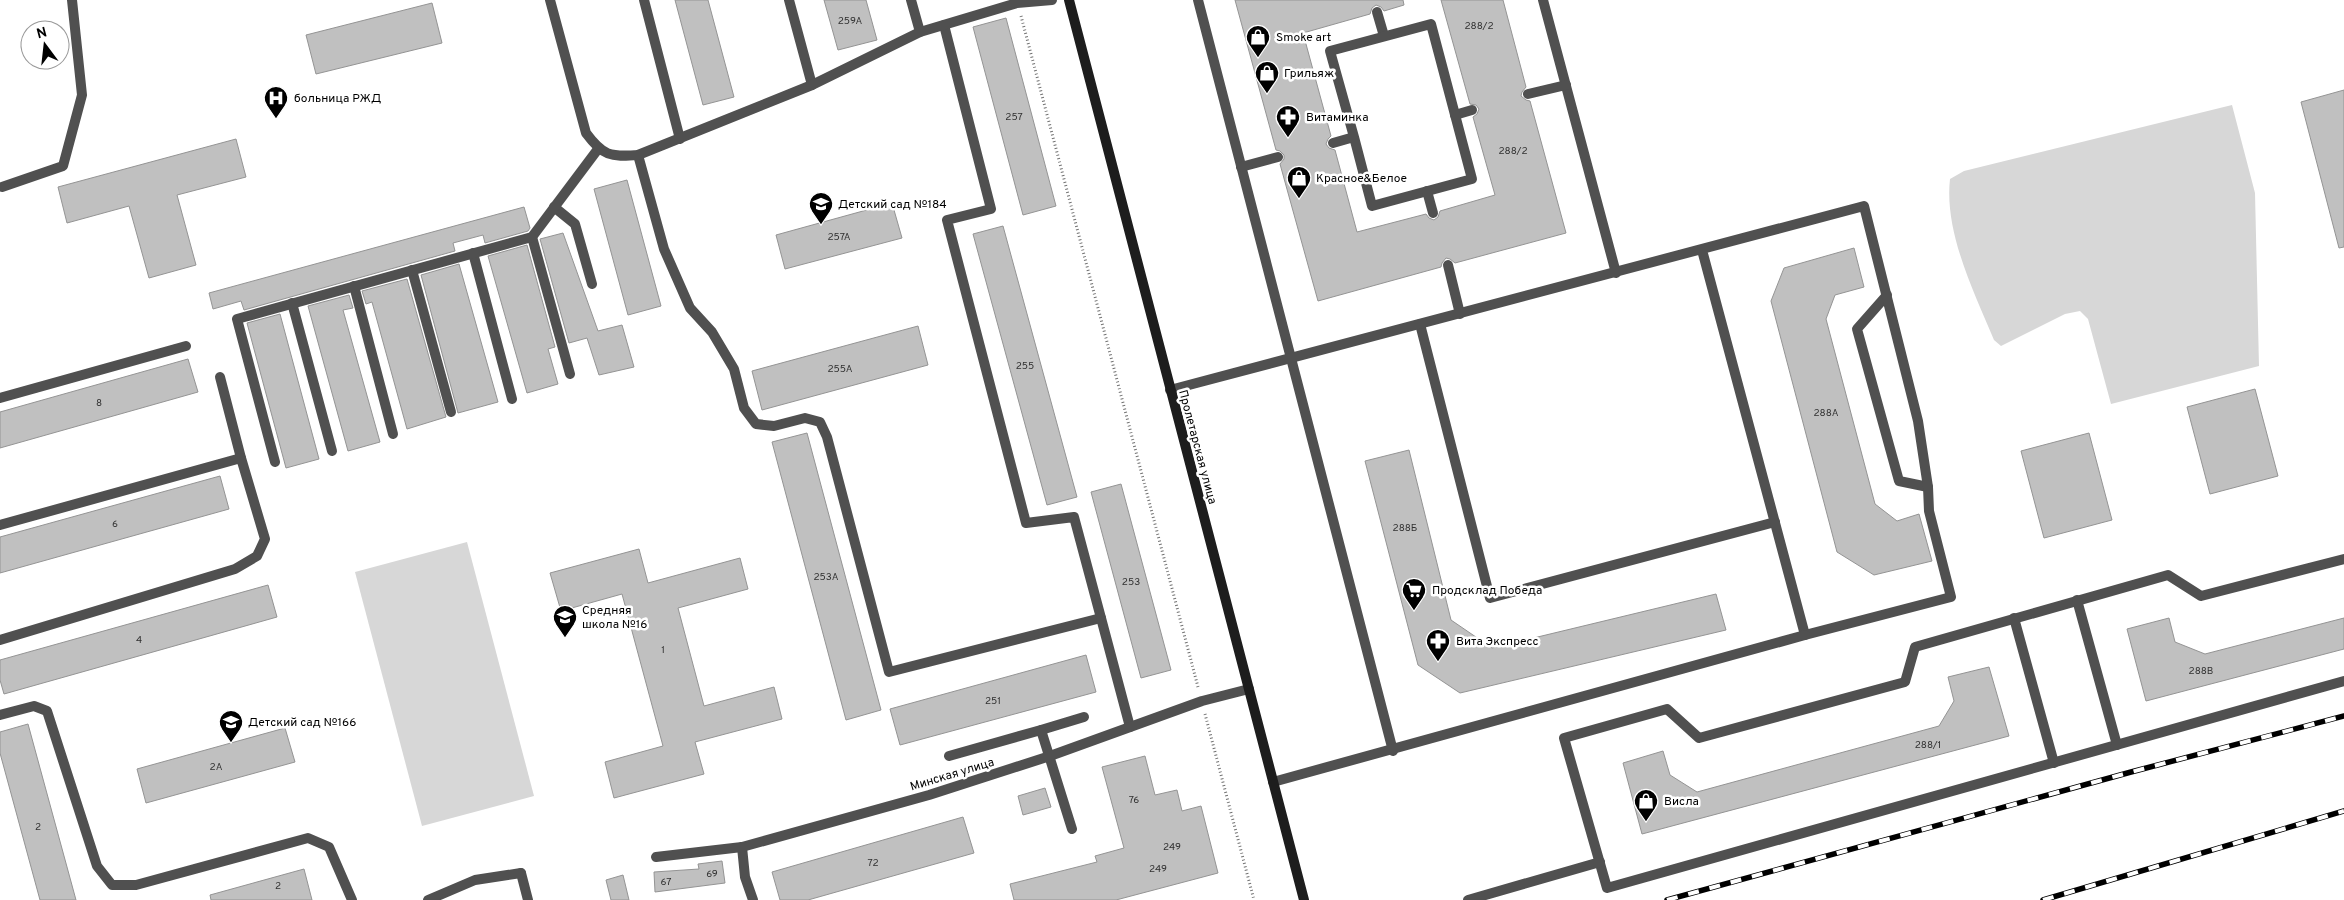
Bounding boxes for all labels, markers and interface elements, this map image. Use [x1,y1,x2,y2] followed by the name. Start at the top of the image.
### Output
[838,15,863,28] house number: 259А
[20,20,70,70] north arrow
[1464,20,1494,33] house number: 288/2
[35,24,49,43] text: N
[1245,24,1271,58] shop icon: Smoke art
[1276,30,1331,46] place label: Smoke art
[1254,60,1280,94] shop icon: Грильяж
[1284,66,1334,82] place label: Грильяж
[263,85,289,119] hospital icon: больница РЖД
[294,91,381,107] place label: больница РЖД
[1275,104,1301,138] pharmacy icon: Витаминка
[1306,110,1368,126] place label: Витаминка
[1005,111,1023,124] house number: 257
[1498,145,1528,158] house number: 288/2
[1286,165,1312,199] shop icon: Красное&Белое
[1316,171,1407,187] place label: Красное&Белое
[808,191,834,225] school or university icon: Детский сад №184
[838,197,947,213] place label: Детский сад №184
[827,231,851,244] house number: 257А
[1016,360,1034,373] house number: 255
[827,363,853,376] house number: 255А
[1174,388,1220,506] street label: Пролетарская улица
[96,397,102,410] house number: 8
[1813,407,1839,420] house number: 288А
[112,518,118,531] house number: 6
[1393,522,1417,535] house number: 288Б
[813,571,839,584] house number: 253А
[1122,576,1140,589] house number: 253
[1401,577,1427,611] supermarket icon: Продсклад Победа
[1432,583,1542,599] place label: Продсклад Победа
[582,603,647,633] place label: Средняя школа №16
[552,604,578,638] school or university icon: Средняя школа №16
[1425,628,1451,662] pharmacy icon: Вита Экспресс
[136,634,142,647] house number: 4
[1456,634,1539,650] place label: Вита Экспресс
[661,644,665,657] house number: 1
[2189,665,2213,678] house number: 288В
[985,695,1001,708] house number: 251
[218,709,244,743] school or university icon: Детский сад №166
[248,715,356,731] place label: Детский сад №166
[1915,739,1941,752] house number: 288/1
[908,755,996,795] street label: Минская улица
[210,761,223,774] house number: 2А
[1633,788,1659,822] shop icon: Висла
[1129,794,1139,807] house number: 76
[1664,794,1699,810] place label: Висла
[35,821,41,834] house number: 2
[1163,841,1181,854] house number: 249
[867,857,879,870] house number: 72
[1149,863,1167,876] house number: 249
[706,868,718,881] house number: 69
[661,876,672,889] house number: 67
[275,880,281,893] house number: 2

